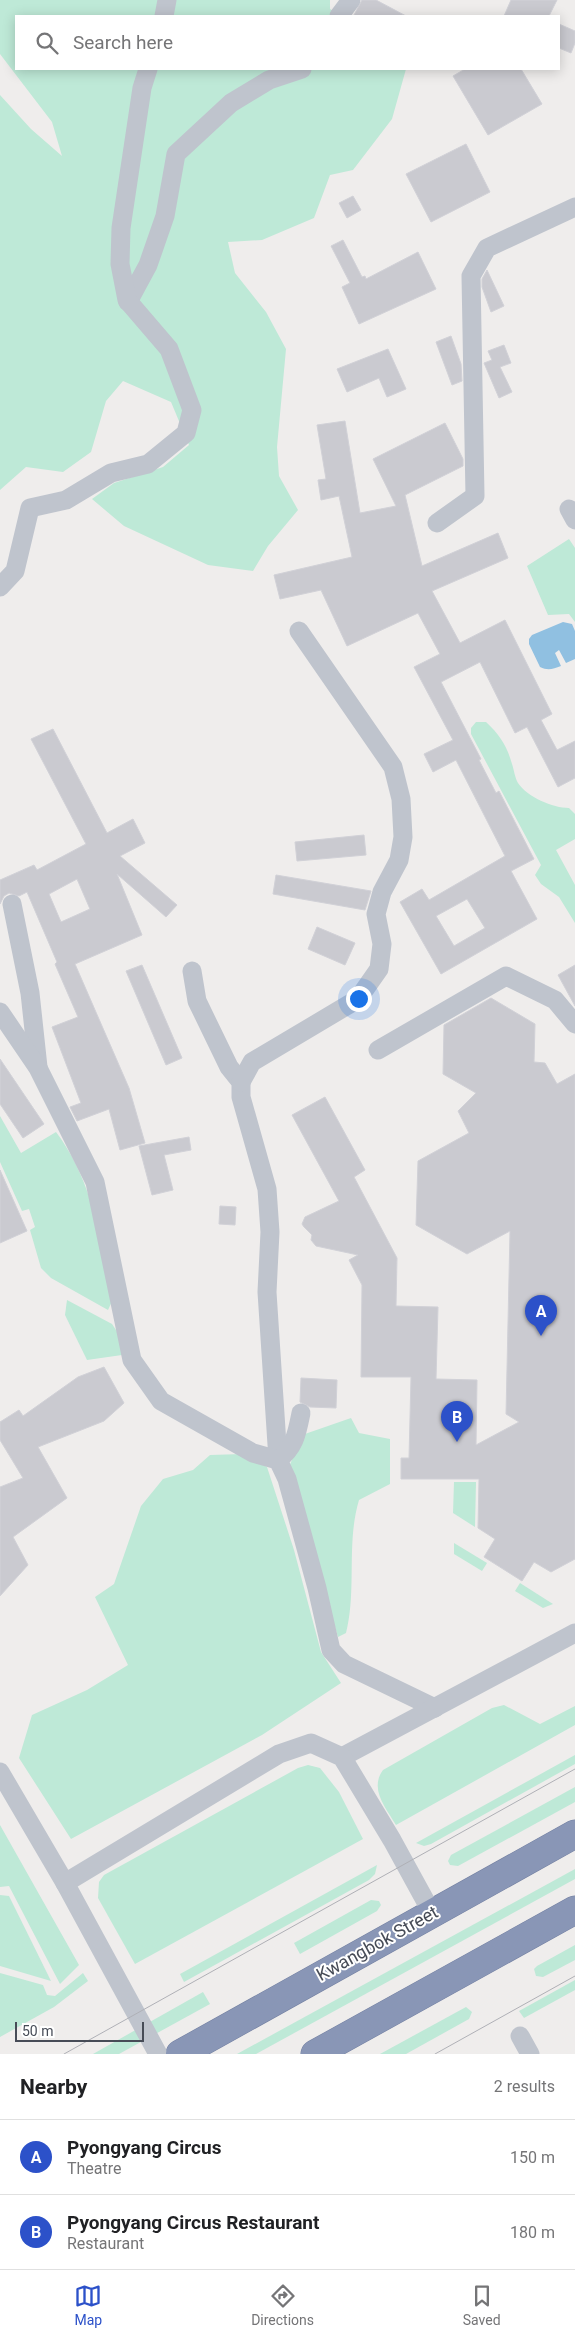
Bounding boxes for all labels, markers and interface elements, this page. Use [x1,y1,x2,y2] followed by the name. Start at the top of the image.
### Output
[15,15,560,70] search box
[33,29,61,57] icon: search
[73,31,173,54] text: Search here
[346,986,372,1012] your location
[525,1295,557,1336] pin: A
[441,1401,473,1442] pin: B
[313,1901,441,1985] street label: Kwangbok Street
[15,2019,144,2042] scale bar
[22,2023,54,2039] text: 50 m
[20,2075,87,2099] text: Nearby
[494,2077,555,2096] text: 2 results
[67,2136,221,2159] text: Pyongyang Circus
[31,2148,41,2167] text: A
[510,2148,555,2167] text: 150 m
[67,2159,122,2178] text: Theatre
[67,2211,319,2234] text: Pyongyang Circus Restaurant
[31,2223,41,2242] text: B
[510,2223,555,2242] text: 180 m
[67,2234,144,2253] text: Restaurant
[74,2282,102,2328] tab: Map
[251,2282,314,2328] tab: Directions
[463,2282,501,2328] tab: Saved

